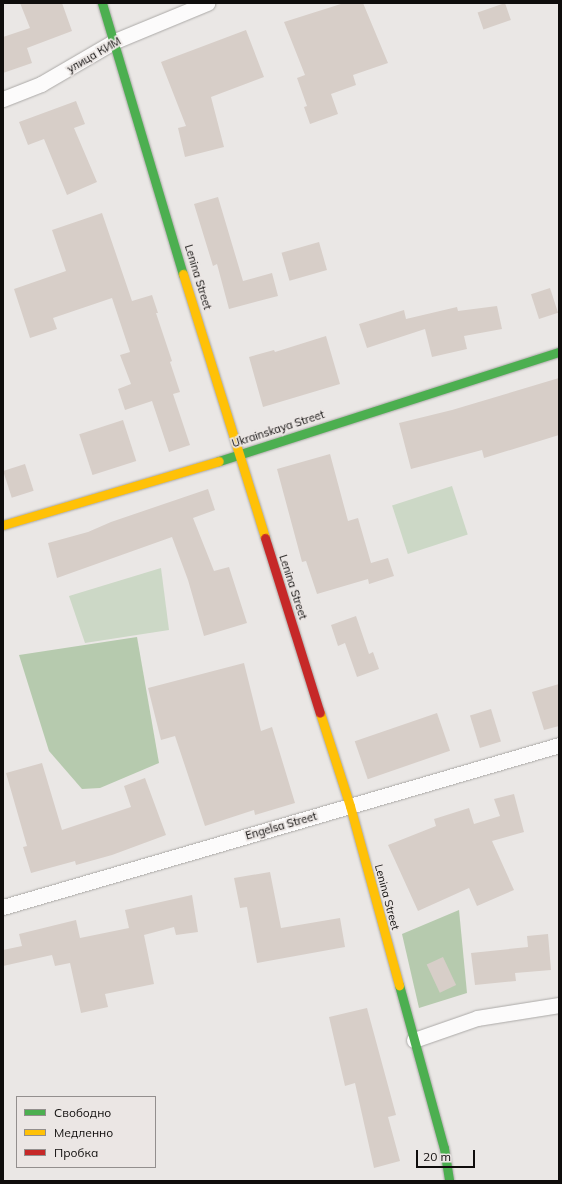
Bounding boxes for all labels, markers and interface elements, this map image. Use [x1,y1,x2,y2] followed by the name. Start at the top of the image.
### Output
[65,34,123,76] street label: улица КИМ
[182,243,214,311] street label: Lenina Street
[230,408,326,450] street label: Ukrainskaya Street
[276,553,310,621] street label: Lenina Street
[244,810,318,842] street label: Engelsa Street
[372,863,402,931] street label: Lenina Street
[16,1096,156,1168] legend
[54,1105,111,1120] text: Свободно
[54,1125,113,1140] text: Медленно
[418,1142,477,1168] scale bar
[54,1145,98,1160] text: Пробка
[423,1149,451,1164] text: 20 m

